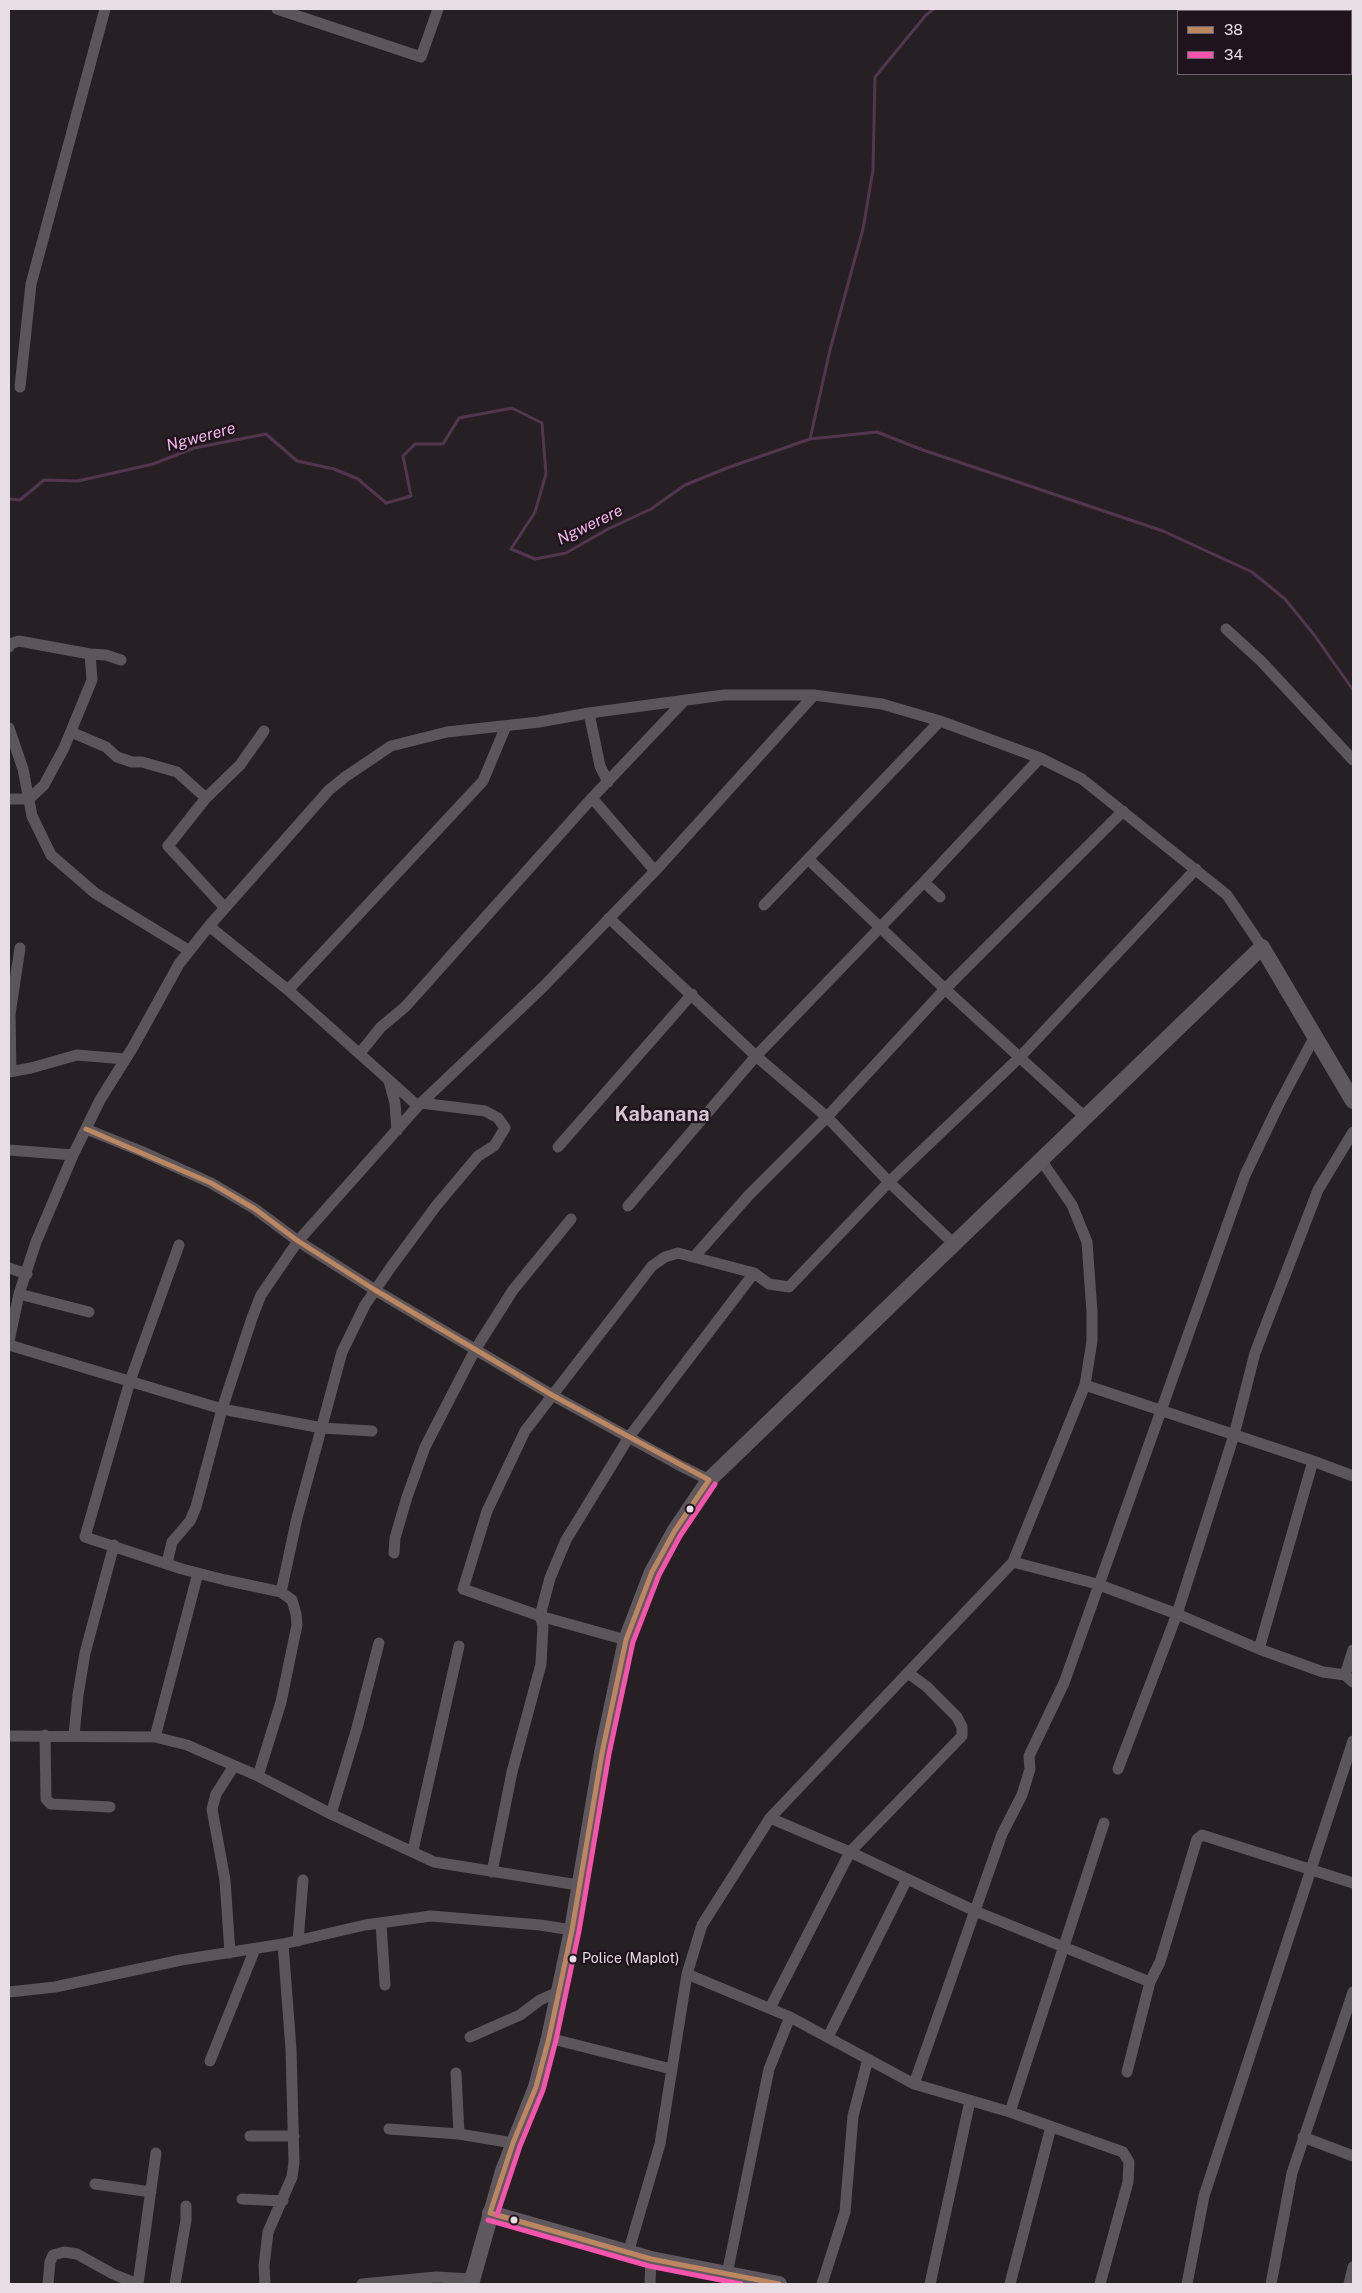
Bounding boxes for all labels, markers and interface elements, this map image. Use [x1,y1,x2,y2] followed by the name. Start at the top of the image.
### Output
[1177,10,1352,75] legend
[1224,21,1243,38] text: 38
[1224,46,1243,63] text: 34
[164,419,238,455] water label: Ngwerere
[554,501,626,549] water label: Ngwerere
[614,1103,710,1127] district label: Kabanana
[685,1504,695,1514] unlabelled marker
[582,1951,679,1967] place label: Police (Maplot)
[568,1954,578,1964] marker: Police (Maplot)
[509,2215,519,2225] unlabelled marker

